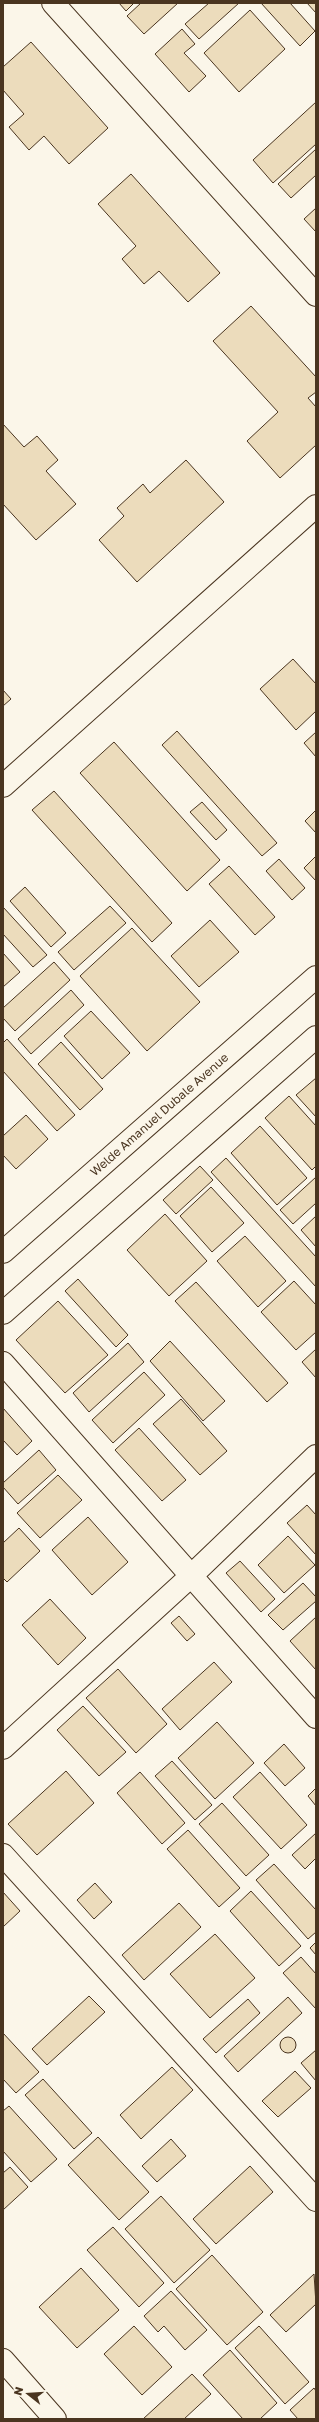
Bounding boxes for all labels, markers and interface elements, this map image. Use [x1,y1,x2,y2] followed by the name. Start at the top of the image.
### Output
[87,1050,231,1179] street label: Welde Amanuel Dubale Avenue
[8,2374,48,2414] north arrow
[11,2385,25,2397] text: N

